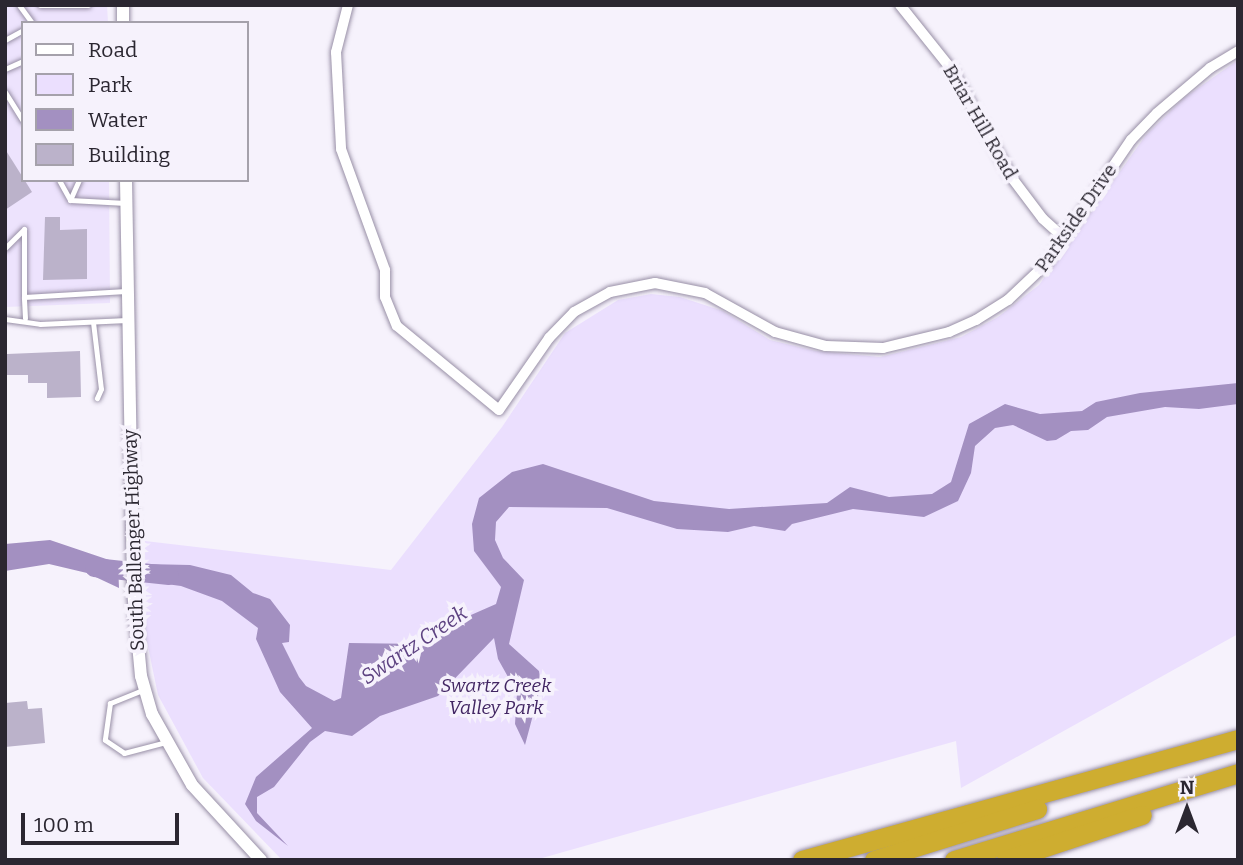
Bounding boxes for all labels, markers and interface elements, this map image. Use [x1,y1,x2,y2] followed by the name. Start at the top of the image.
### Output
[21,21,248,182] legend
[88,37,137,63] text: Road
[938,61,1022,183] street label: Briar Hill Road
[88,72,132,98] text: Park
[88,107,147,133] text: Water
[88,142,170,168] text: Building
[1030,160,1122,276] street label: Parkside Drive
[119,429,149,651] street label: South Ballenger Highway
[356,600,472,690] water label: Swartz Creek
[441,675,551,719] park label: Swartz Creek Valley Park
[1152,774,1222,844] north arrow
[1180,776,1194,799] text: N
[24,798,182,842] scale bar
[34,812,94,838] text: 100 m

